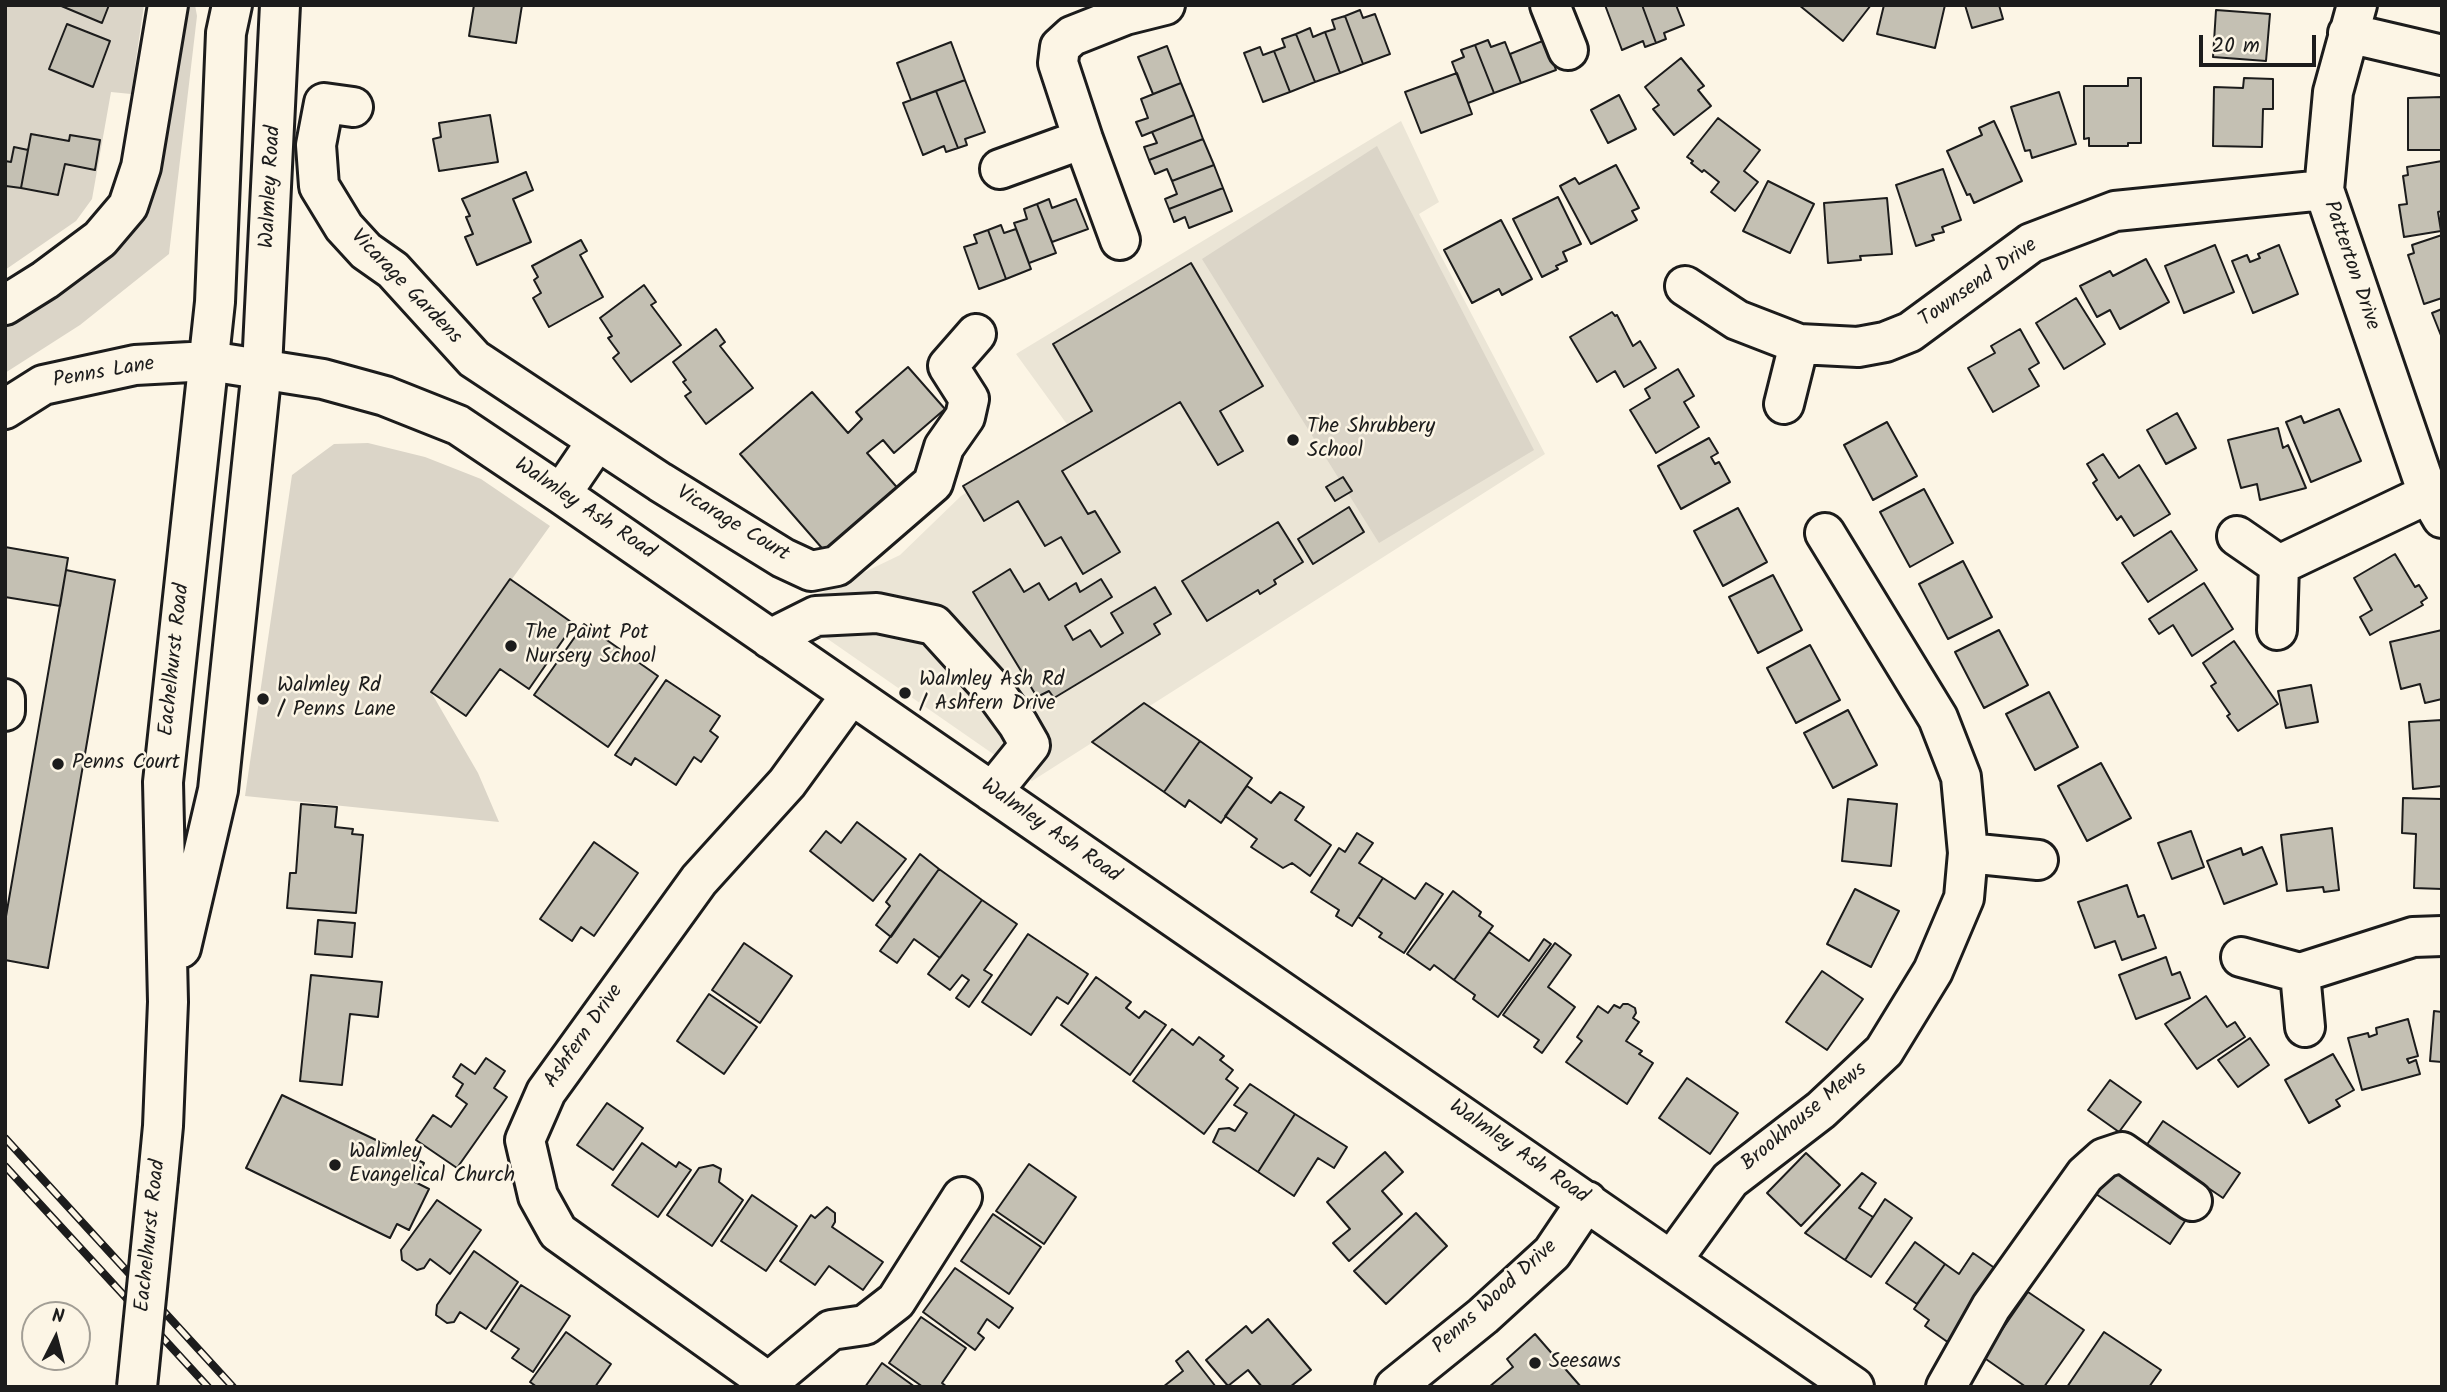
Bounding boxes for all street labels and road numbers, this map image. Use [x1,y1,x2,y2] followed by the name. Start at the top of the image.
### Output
[256,125,288,249] street label: Walmley Road
[2316,198,2384,334] street label: Patterton Drive
[344,225,466,351] street label: Vicarage Gardens
[1915,234,2043,334] street label: Townsend Drive
[51,353,157,395] street label: Penns Lane
[509,454,659,566] street label: Walmley Ash Road
[671,481,793,569] street label: Vicarage Court
[155,582,197,738] street label: Eachelhurst Road
[975,775,1125,889] street label: Walmley Ash Road
[540,980,630,1094] street label: Ashfern Drive
[1737,1058,1873,1178] street label: Brookhouse Mews
[1443,1096,1593,1210] street label: Walmley Ash Road
[131,1158,173,1314] street label: Eachelhurst Road
[1429,1236,1563,1360] street label: Penns Wood Drive

